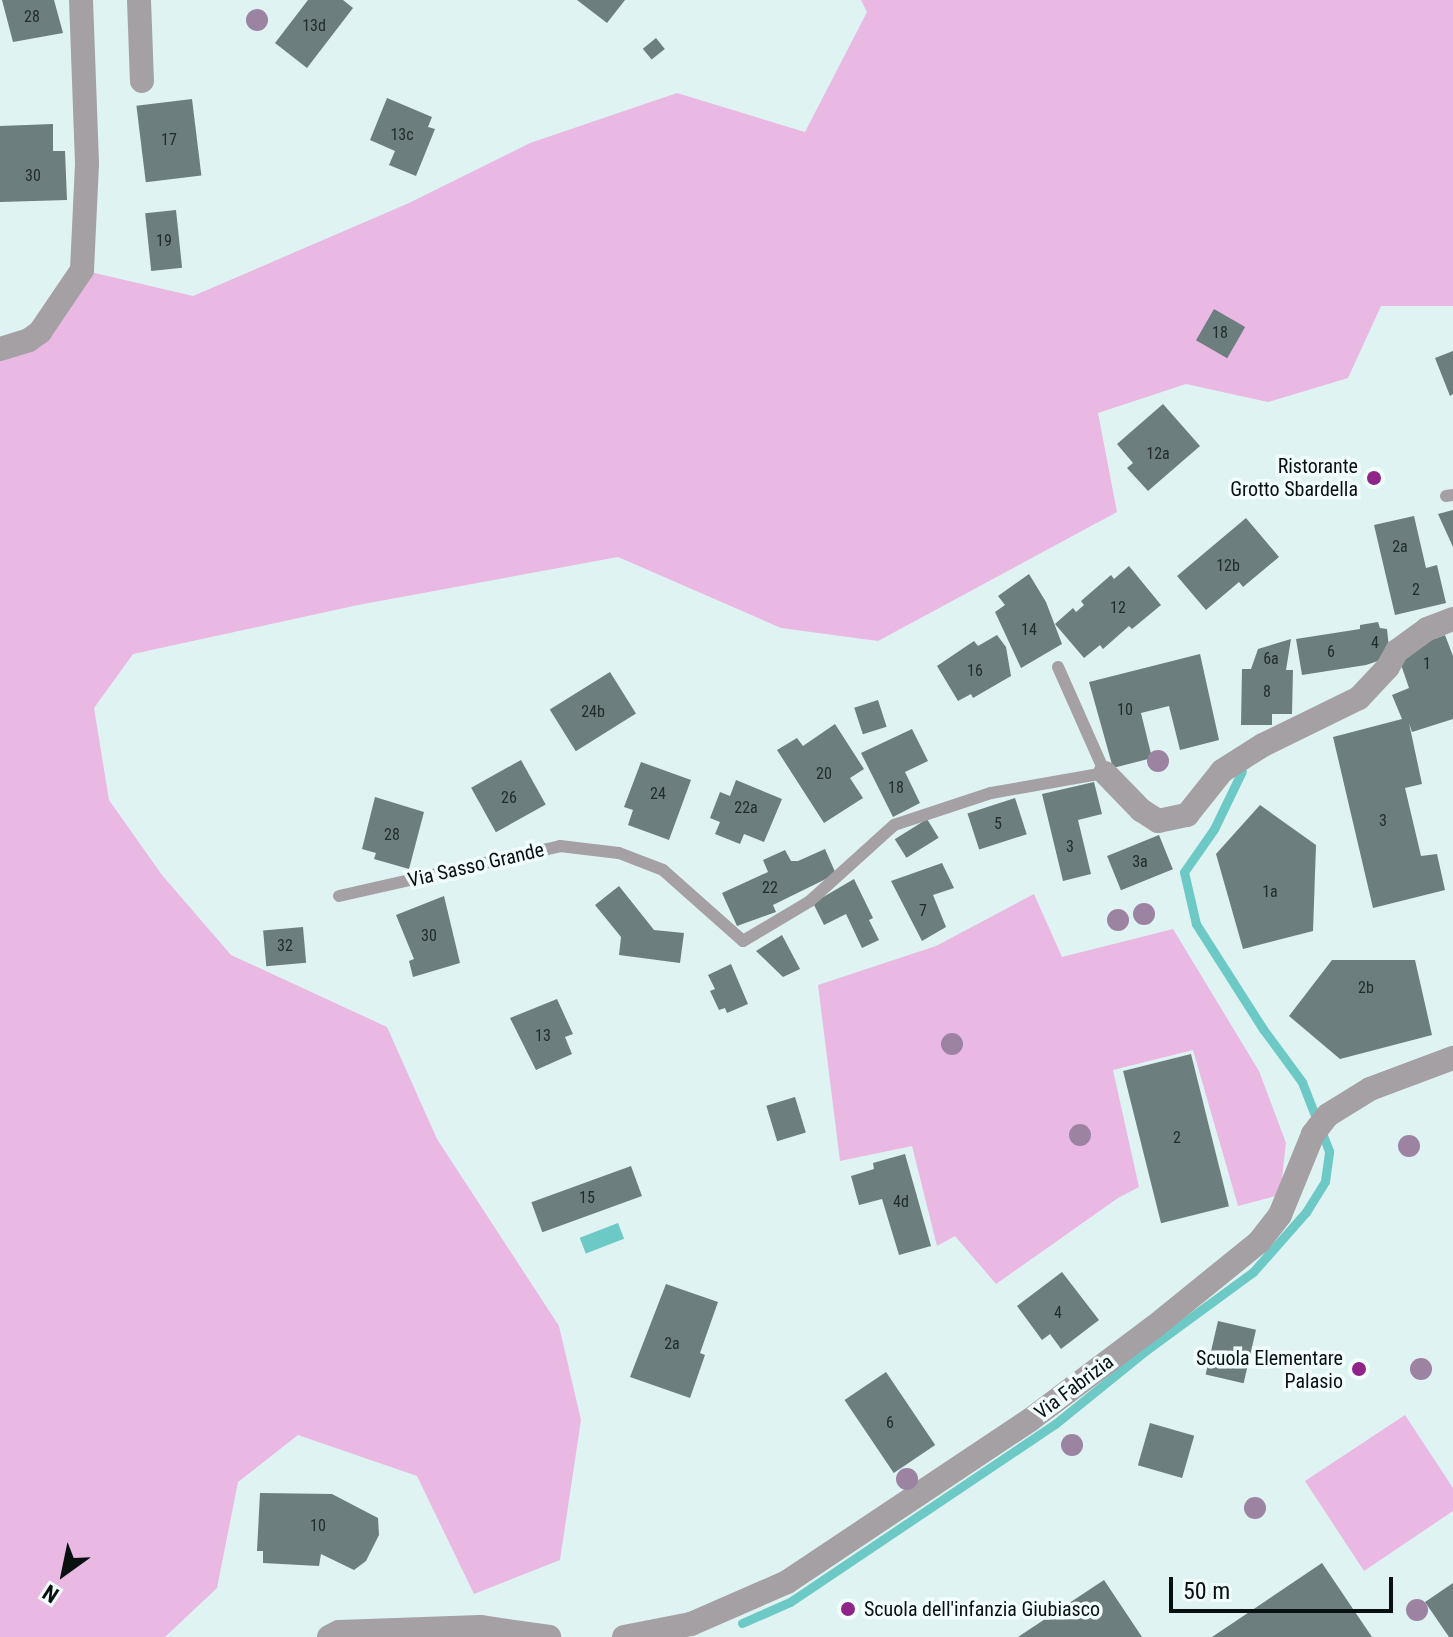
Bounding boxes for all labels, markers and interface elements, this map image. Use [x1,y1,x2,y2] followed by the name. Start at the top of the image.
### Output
[24,7,40,27] house number: 28
[302,16,326,36] house number: 13d
[390,125,414,145] house number: 13c
[161,130,177,150] house number: 17
[25,166,41,186] house number: 30
[156,231,172,251] house number: 19
[1212,323,1228,343] house number: 18
[1146,444,1170,464] house number: 12a
[1230,454,1358,501] place label: Ristorante Grotto Sbardella
[1365,469,1383,487] marker: Ristorante Grotto Sbardella
[1392,537,1408,557] house number: 2a
[1216,556,1240,576] house number: 12b
[1412,580,1420,600] house number: 2
[1110,598,1126,618] house number: 12
[1021,620,1037,640] house number: 14
[1371,633,1379,653] house number: 4
[1327,642,1335,662] house number: 6
[1263,649,1279,669] house number: 6a
[1423,654,1431,674] house number: 1
[967,661,983,681] house number: 16
[1263,682,1271,702] house number: 8
[1117,700,1133,720] house number: 10
[581,702,605,722] house number: 24b
[816,764,832,784] house number: 20
[888,778,904,798] house number: 18
[650,784,666,804] house number: 24
[501,788,517,808] house number: 26
[734,798,758,818] house number: 22a
[1379,811,1387,831] house number: 3
[994,814,1002,834] house number: 5
[384,825,400,845] house number: 28
[1066,837,1074,857] house number: 3
[406,838,546,892] street label: Via Sasso Grande
[1132,852,1148,872] house number: 3a
[762,878,778,898] house number: 22
[1262,882,1278,902] house number: 1a
[919,901,927,921] house number: 7
[421,926,437,946] house number: 30
[277,936,293,956] house number: 32
[1358,978,1374,998] house number: 2b
[535,1026,551,1046] house number: 13
[1173,1128,1181,1148] house number: 2
[579,1188,595,1208] house number: 15
[893,1192,909,1212] house number: 4d
[1054,1303,1062,1323] house number: 4
[664,1334,680,1354] house number: 2a
[1196,1346,1343,1393] place label: Scuola Elementare Palasio
[1030,1350,1118,1424] street label: Via Fabrizia
[1350,1360,1368,1378] marker: Scuola Elementare Palasio
[886,1413,894,1433] house number: 6
[310,1516,326,1536] house number: 10
[24,1533,104,1613] north arrow
[1173,1561,1397,1611] scale bar
[1183,1577,1230,1605] text: 50 m
[38,1579,63,1608] text: N
[864,1597,1100,1621] place label: Scuola dell'infanzia Giubiasco
[839,1600,857,1618] marker: Scuola dell'infanzia Giubiasco

